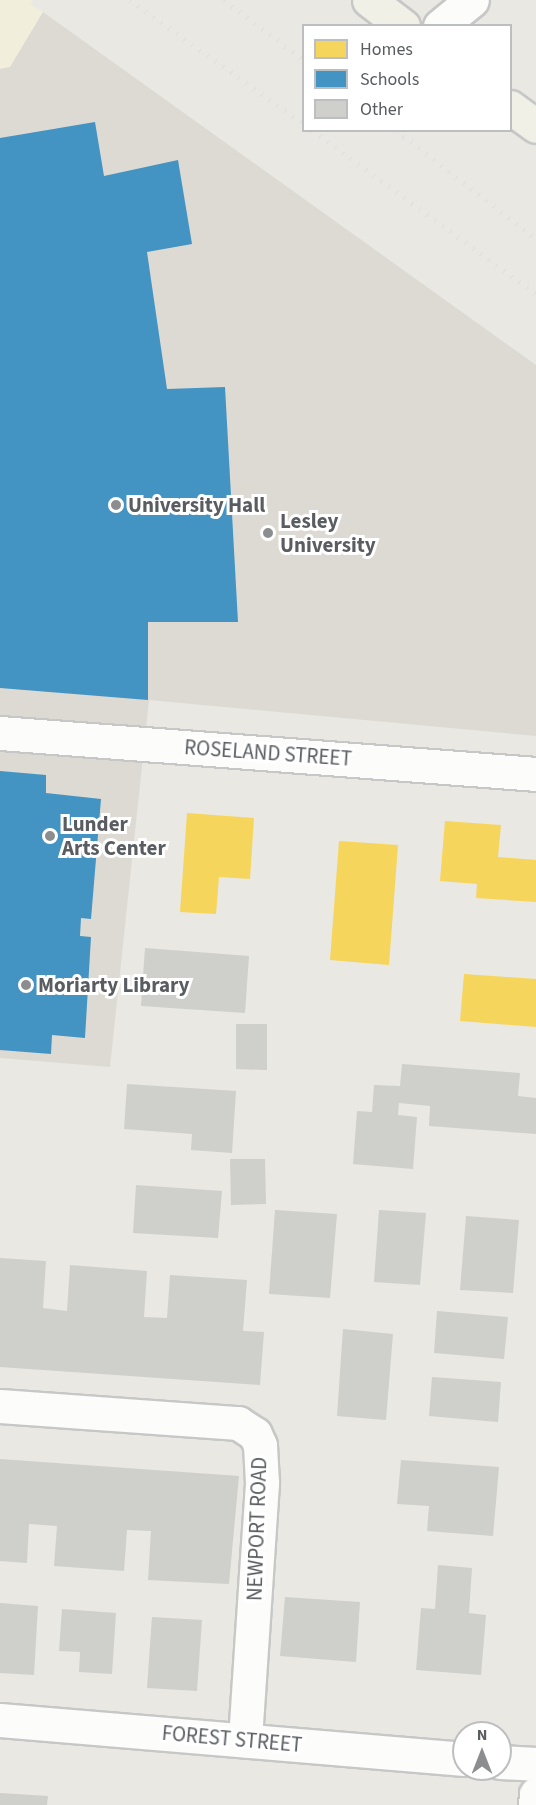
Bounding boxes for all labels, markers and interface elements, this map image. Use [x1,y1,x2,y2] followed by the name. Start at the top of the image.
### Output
[302,24,512,132] legend
[360,37,413,62] text: Homes
[360,67,419,92] text: Schools
[360,97,403,122] text: Other
[128,492,265,518] place label: University Hall
[109,498,123,512] marker: University Hall
[280,508,376,558] place label: Lesley University
[261,526,275,540] marker: Lesley University
[183,735,353,771] street label: ROSELAND STREET
[62,811,166,861] place label: Lunder Arts Center
[43,829,57,843] marker: Lunder Arts Center
[38,972,189,998] place label: Moriarty Library
[19,978,33,992] marker: Moriarty Library
[242,1457,272,1601] street label: NEWPORT ROAD
[161,1720,303,1758] street label: FOREST STREET
[452,1721,512,1781] north arrow
[477,1724,487,1746] text: N

